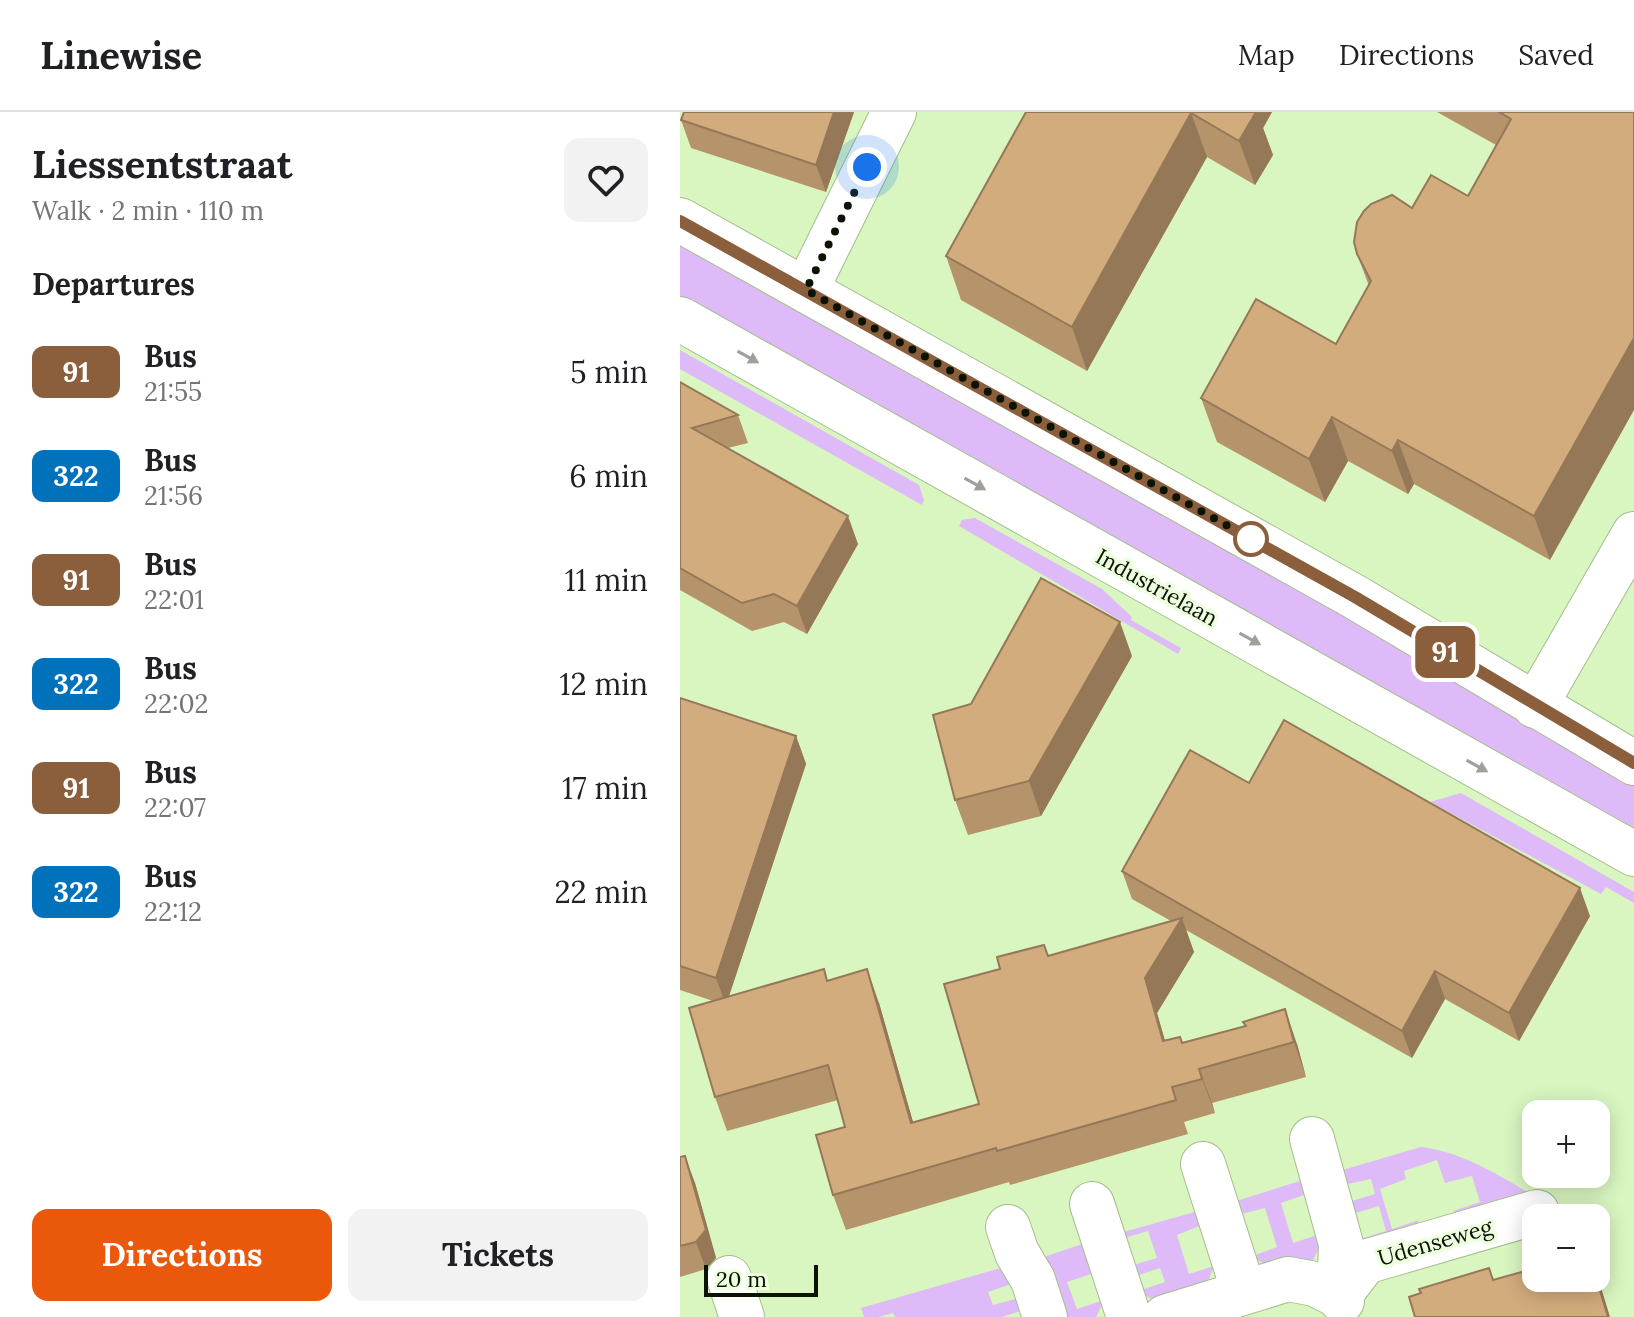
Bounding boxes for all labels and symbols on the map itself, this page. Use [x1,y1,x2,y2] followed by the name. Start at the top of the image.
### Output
[847,147,887,187] your location
[737,350,759,364] one-way arrow
[964,477,986,491] one-way arrow
[1234,522,1268,556] unlabelled marker
[1091,542,1223,632] street label: Industrielaan
[1409,626,1481,678] line badge: 91
[1239,632,1261,646] one-way arrow
[1466,759,1488,773] one-way arrow
[1374,1212,1496,1272] street label: Udenseweg
[704,1261,818,1297] scale bar

